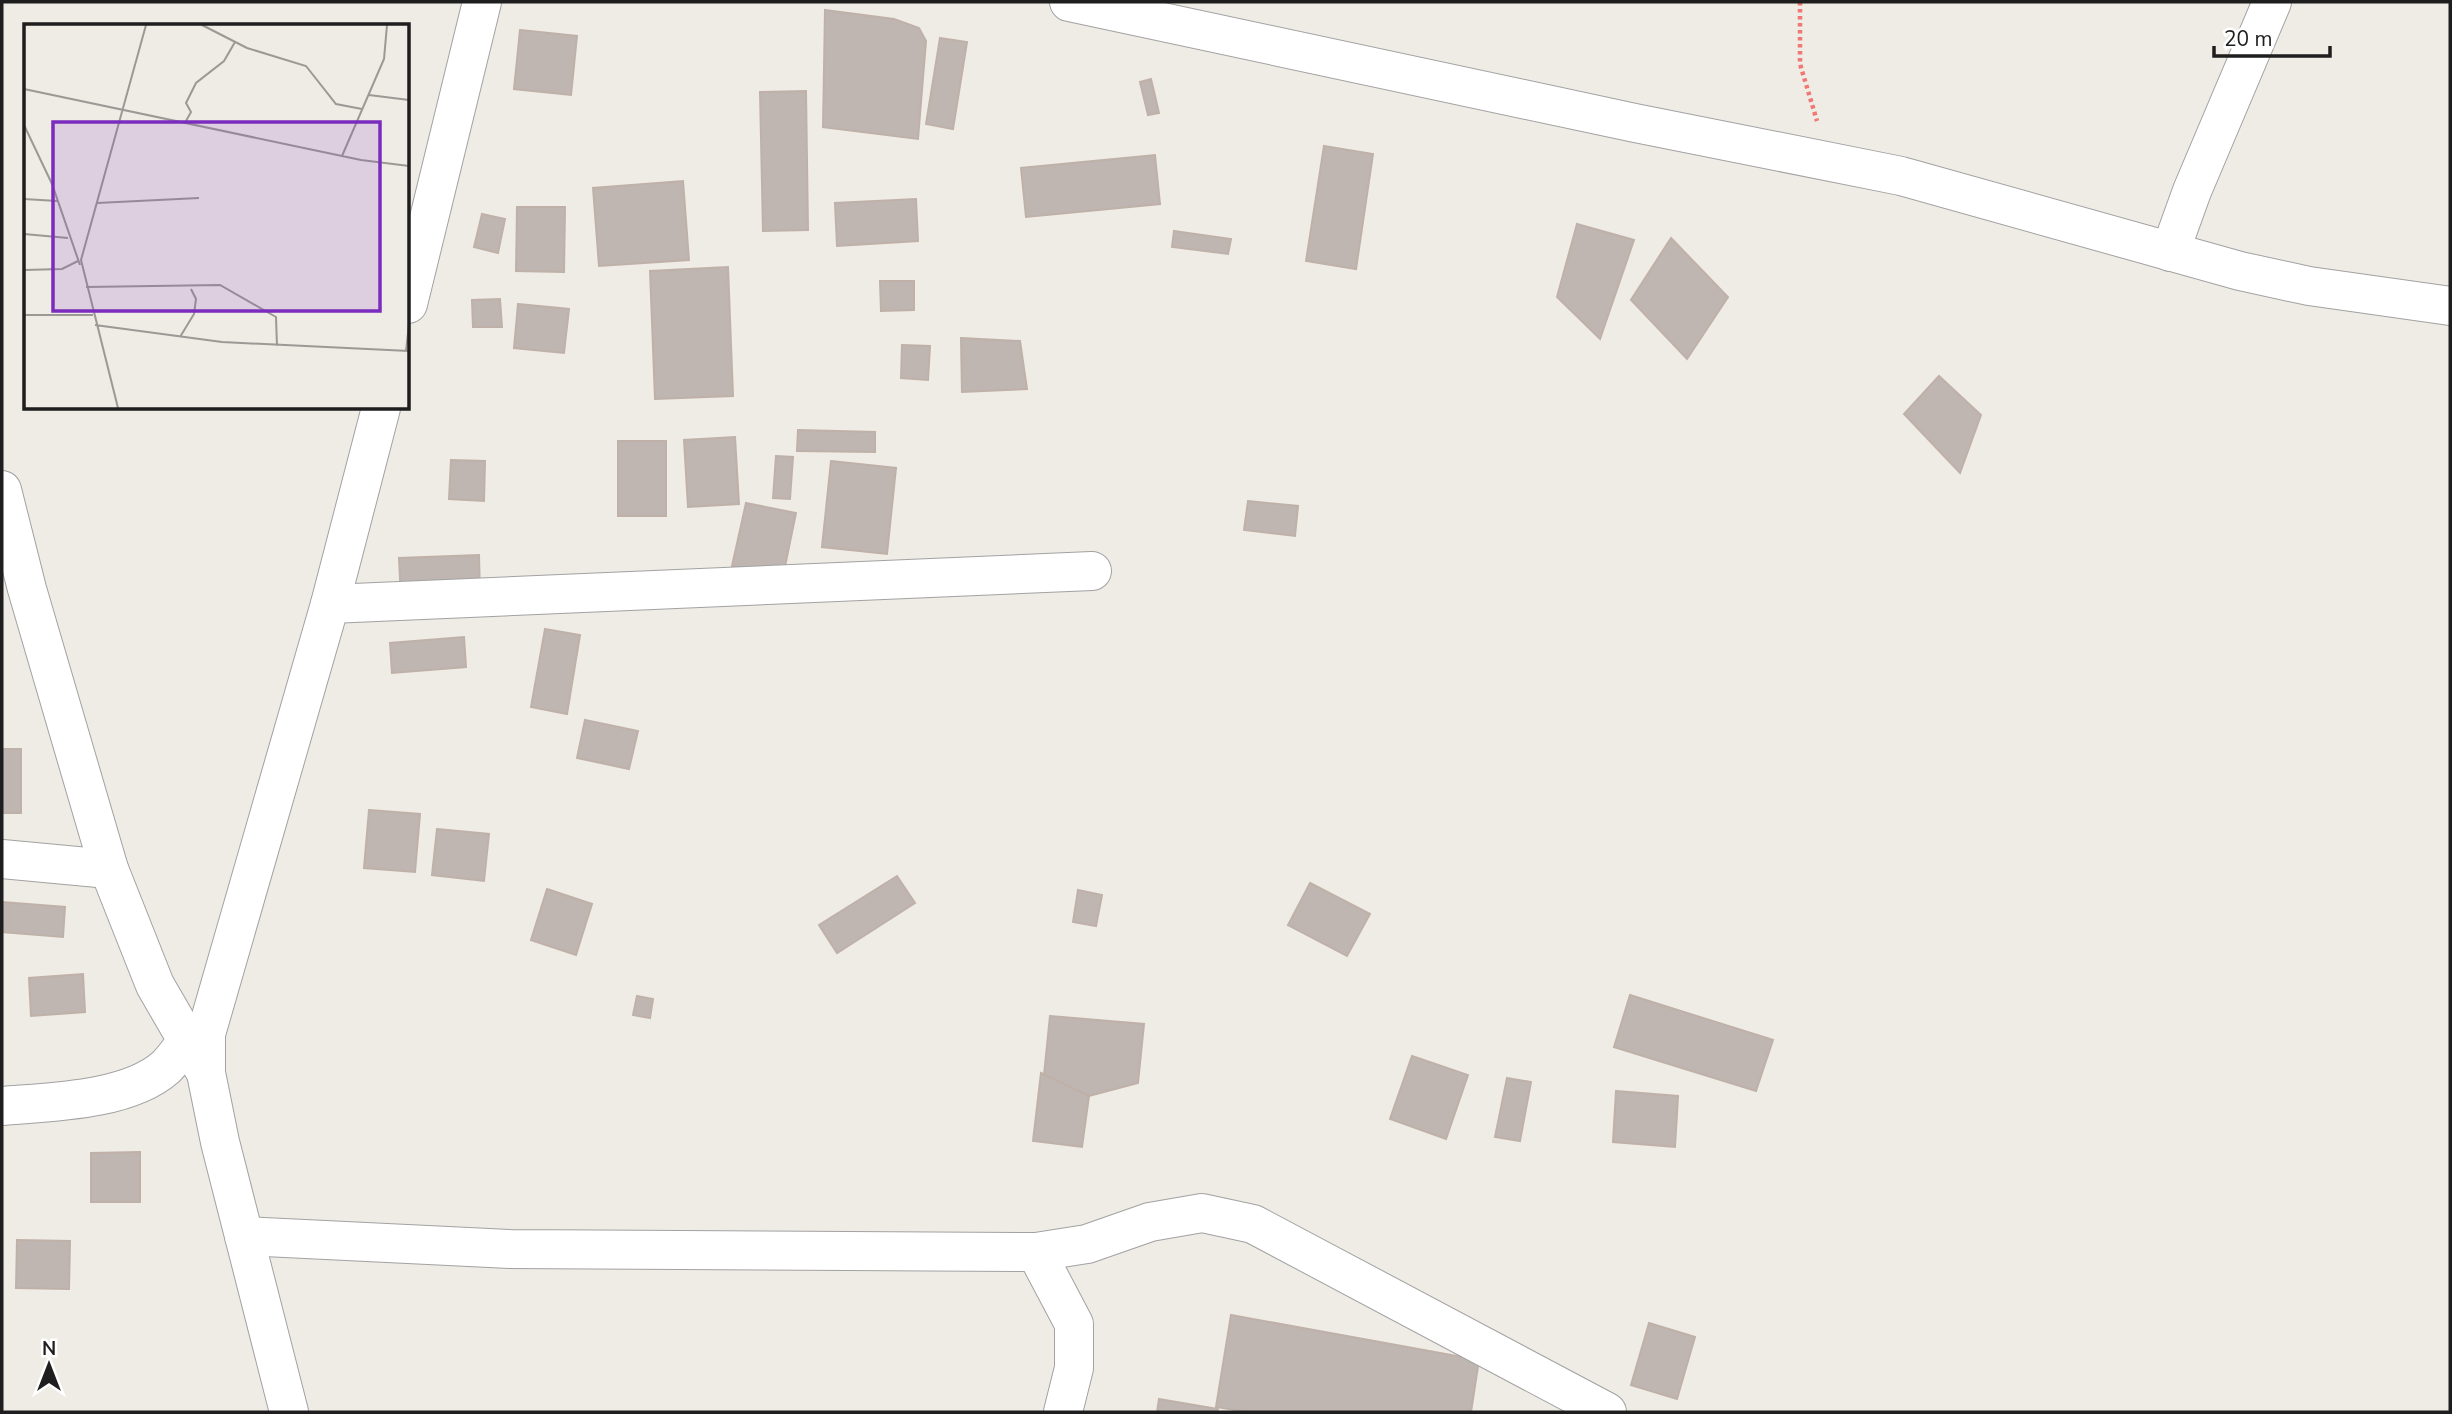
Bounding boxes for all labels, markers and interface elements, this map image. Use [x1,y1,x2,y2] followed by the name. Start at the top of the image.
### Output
[2214,14,2330,58] scale bar
[24,24,410,410] inset map
[2224,25,2273,53] text: 20 m
[14,1330,84,1400] north arrow
[42,1336,56,1362] text: N

